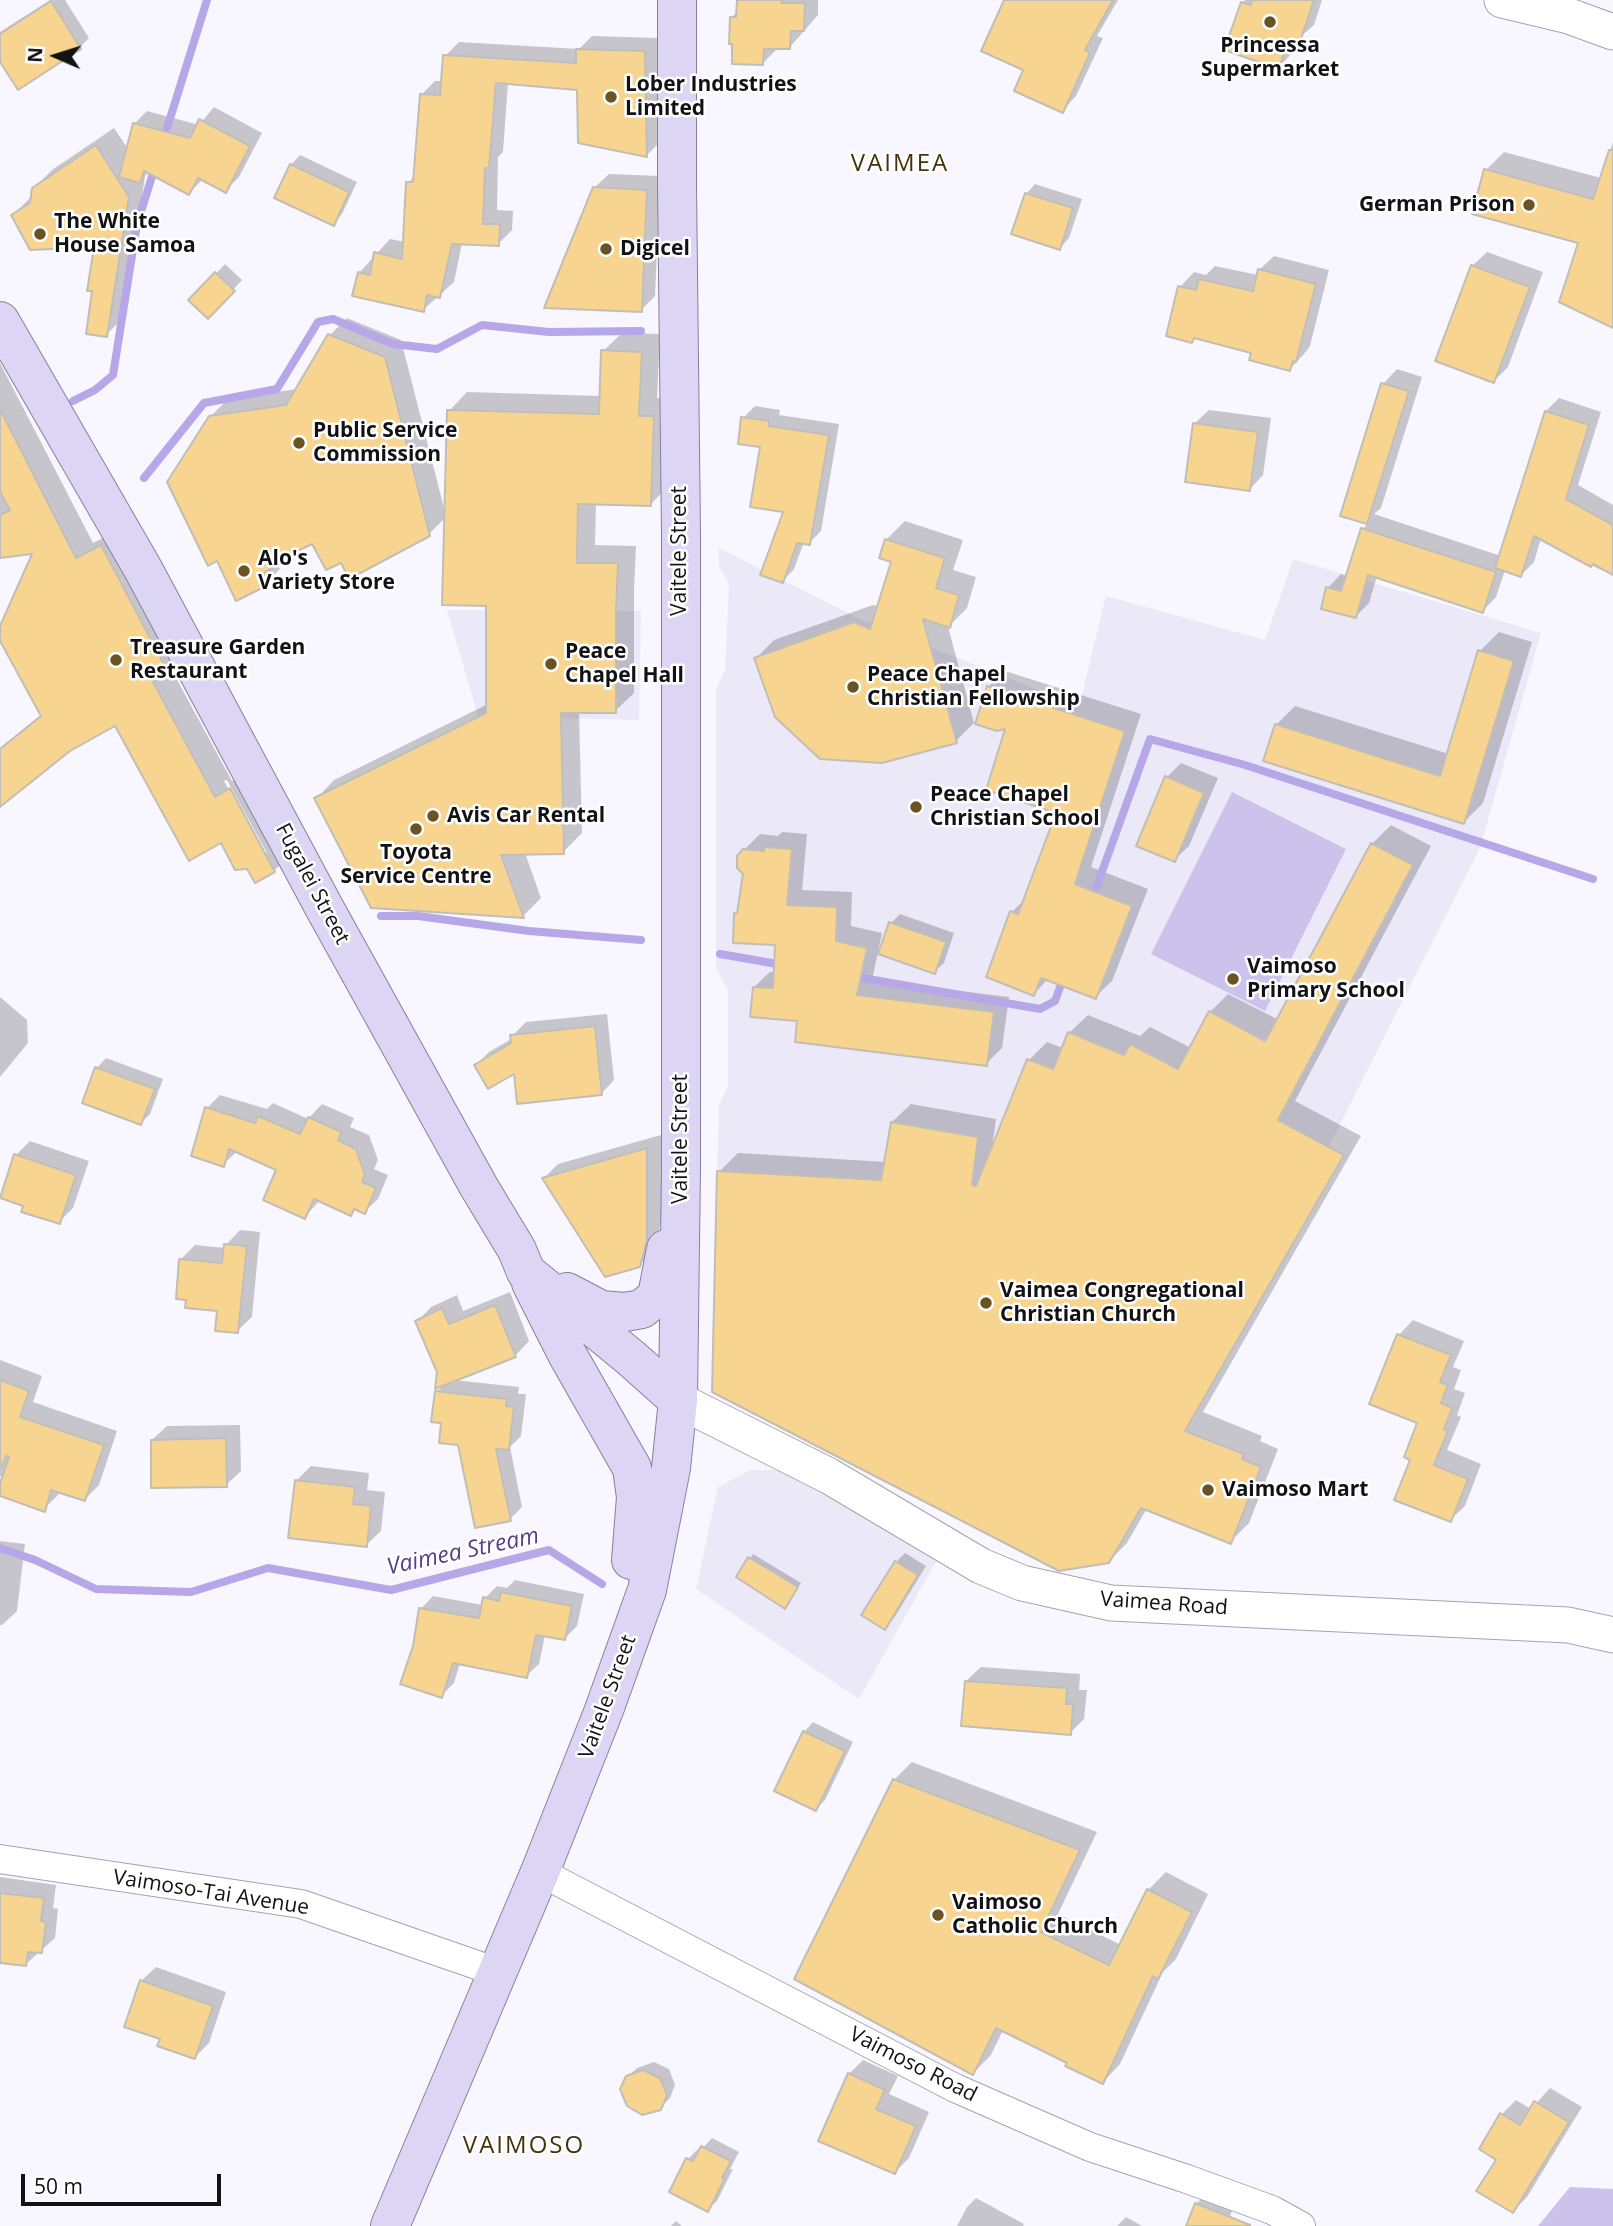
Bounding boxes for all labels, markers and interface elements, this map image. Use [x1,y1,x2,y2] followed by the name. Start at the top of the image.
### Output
[1262,14,1278,30] marker: Princessa Supermarket
[21,21,91,91] north arrow
[1201,33,1339,83] place label: Princessa Supermarket
[22,47,48,63] text: N
[625,72,797,122] place label: Lober Industries Limited
[603,89,619,105] marker: Lober Industries Limited
[852,150,948,178] district label: VAIMEA
[1359,192,1515,218] place label: German Prison
[1521,197,1537,213] marker: German Prison
[54,209,196,259] place label: The White House Samoa
[32,226,48,242] marker: The White House Samoa
[620,236,690,262] place label: Digicel
[598,241,614,257] marker: Digicel
[313,418,457,468] place label: Public Service Commission
[291,435,307,451] marker: Public Service Commission
[667,486,693,616] street label: Vaitele Street
[258,546,395,596] place label: Alo's Variety Store
[236,563,252,579] marker: Alo's Variety Store
[130,635,305,685] place label: Treasure Garden Restaurant
[565,639,684,689] place label: Peace Chapel Hall
[108,652,124,668] marker: Treasure Garden Restaurant
[543,656,559,672] marker: Peace Chapel Hall
[867,662,1080,712] place label: Peace Chapel Christian Fellowship
[845,679,861,695] marker: Peace Chapel Christian Fellowship
[930,782,1100,832] place label: Peace Chapel Christian School
[908,799,924,815] marker: Peace Chapel Christian School
[447,803,605,829] place label: Avis Car Rental
[425,808,441,824] marker: Avis Car Rental
[270,819,354,949] street label: Fugalei Street
[408,821,424,837] marker: Toyota Service Centre
[340,840,492,890] place label: Toyota Service Centre
[1247,954,1405,1004] place label: Vaimoso Primary School
[1225,971,1241,987] marker: Vaimoso Primary School
[668,1074,694,1204] street label: Vaitele Street
[1000,1278,1244,1328] place label: Vaimea Congregational Christian Church
[978,1295,994,1311] marker: Vaimea Congregational Christian Church
[1222,1477,1368,1503] place label: Vaimoso Mart
[1200,1482,1216,1498] marker: Vaimoso Mart
[384,1522,542,1582] water label: Vaimea Stream
[1099,1587,1229,1621] street label: Vaimea Road
[574,1632,642,1762] street label: Vaitele Street
[111,1865,311,1921] street label: Vaimoso-Tai Avenue
[952,1890,1118,1940] place label: Vaimoso Catholic Church
[930,1907,946,1923] marker: Vaimoso Catholic Church
[845,2022,981,2108] street label: Vaimoso Road
[464,2132,584,2160] district label: VAIMOSO
[24,2160,224,2204] scale bar
[34,2172,83,2200] text: 50 m

